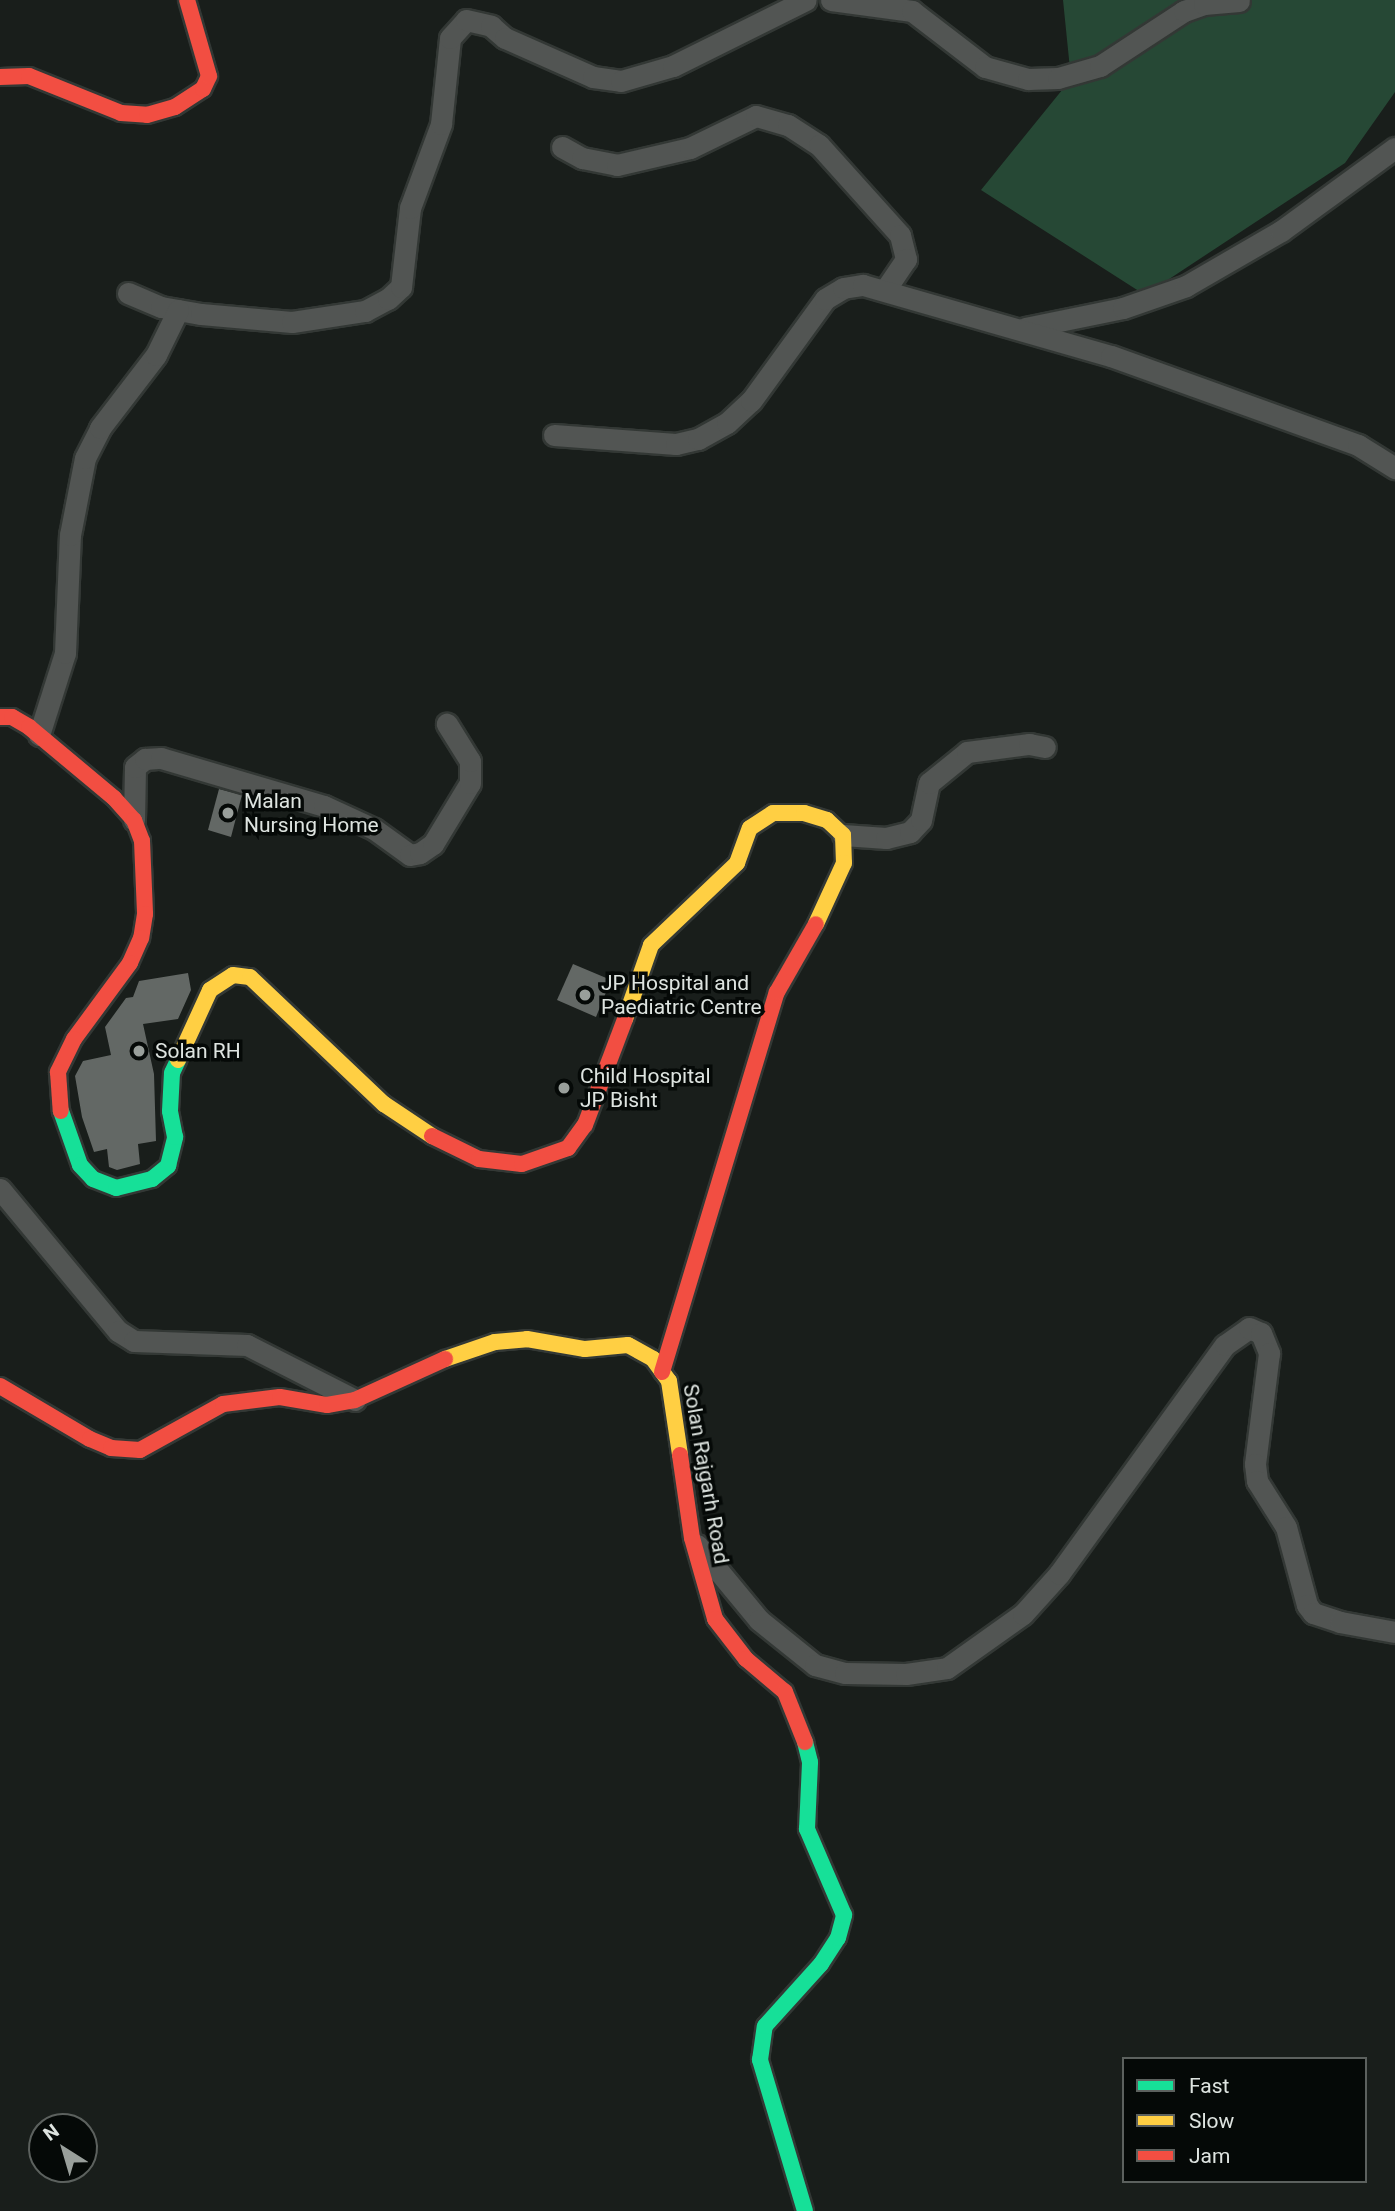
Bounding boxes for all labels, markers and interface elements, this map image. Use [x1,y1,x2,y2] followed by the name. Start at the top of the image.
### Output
[244,788,379,838] place label: Malan Nursing Home
[218,803,238,823] marker: Malan Nursing Home
[601,970,762,1020] place label: JP Hospital and Paediatric Centre
[575,985,595,1005] marker: JP Hospital and Paediatric Centre
[155,1038,241,1064] place label: Solan RH
[129,1041,149,1061] marker: Solan RH
[580,1063,711,1113] place label: Child Hospital JP Bisht
[554,1078,574,1098] marker: Child Hospital JP Bisht
[678,1382,734,1566] street label: Solan Rajgarh Road
[1122,2057,1367,2183] legend
[1189,2074,1229,2098] text: Fast
[1189,2109,1234,2133] text: Slow
[28,2113,98,2183] north arrow
[39,2119,64,2146] text: N
[1189,2144,1230,2168] text: Jam

